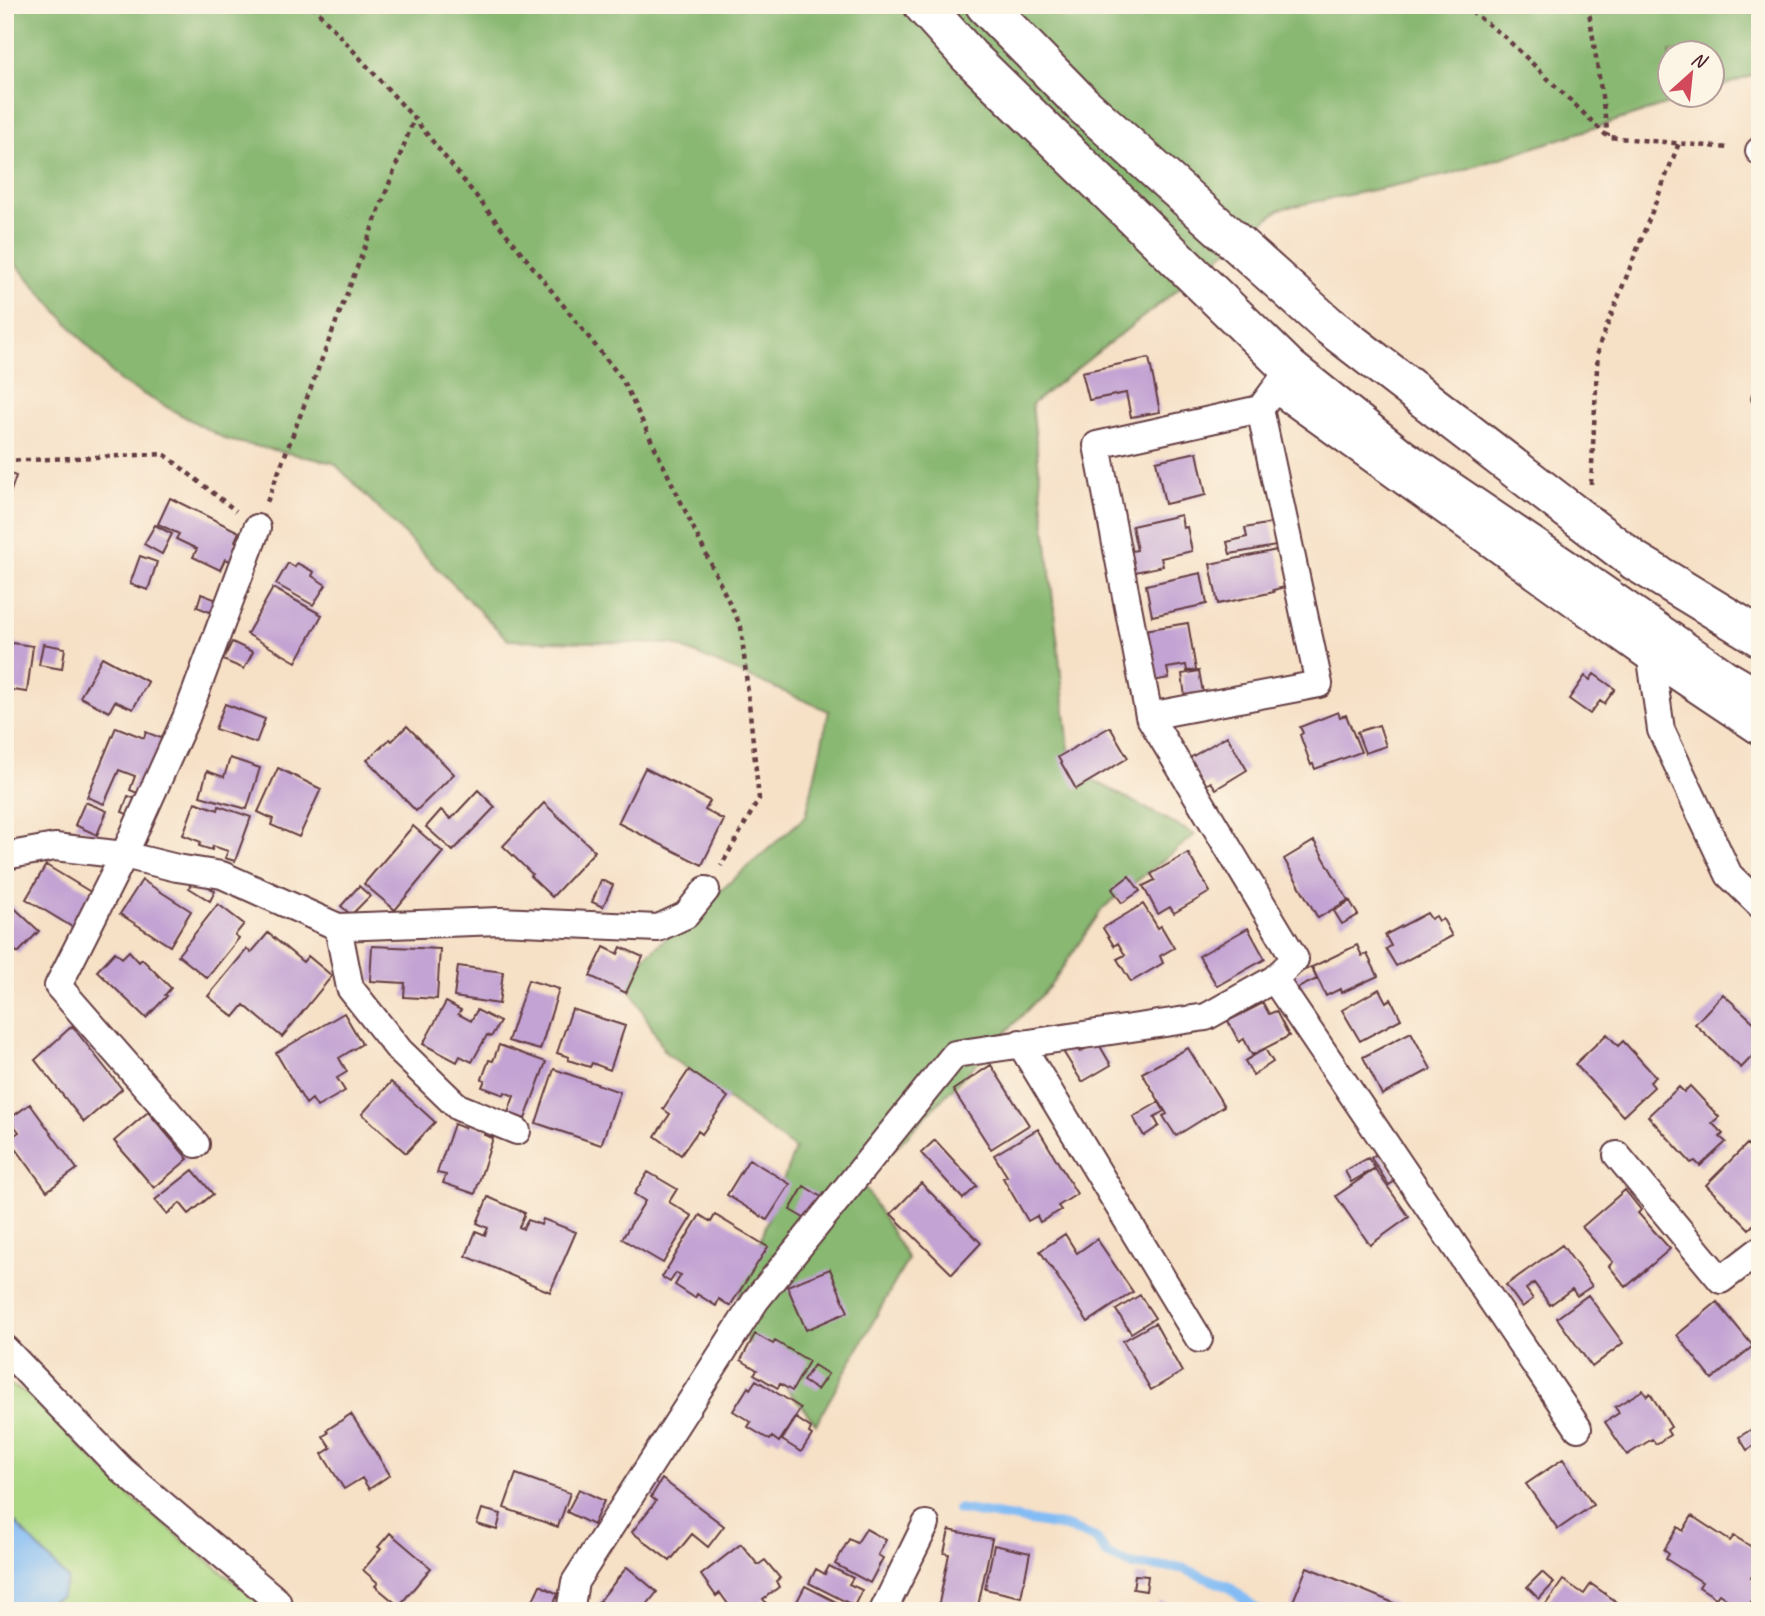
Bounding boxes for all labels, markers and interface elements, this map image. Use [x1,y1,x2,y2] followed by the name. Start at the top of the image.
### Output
[1656,38,1726,108] north arrow
[1688,46,1712,75] text: N

